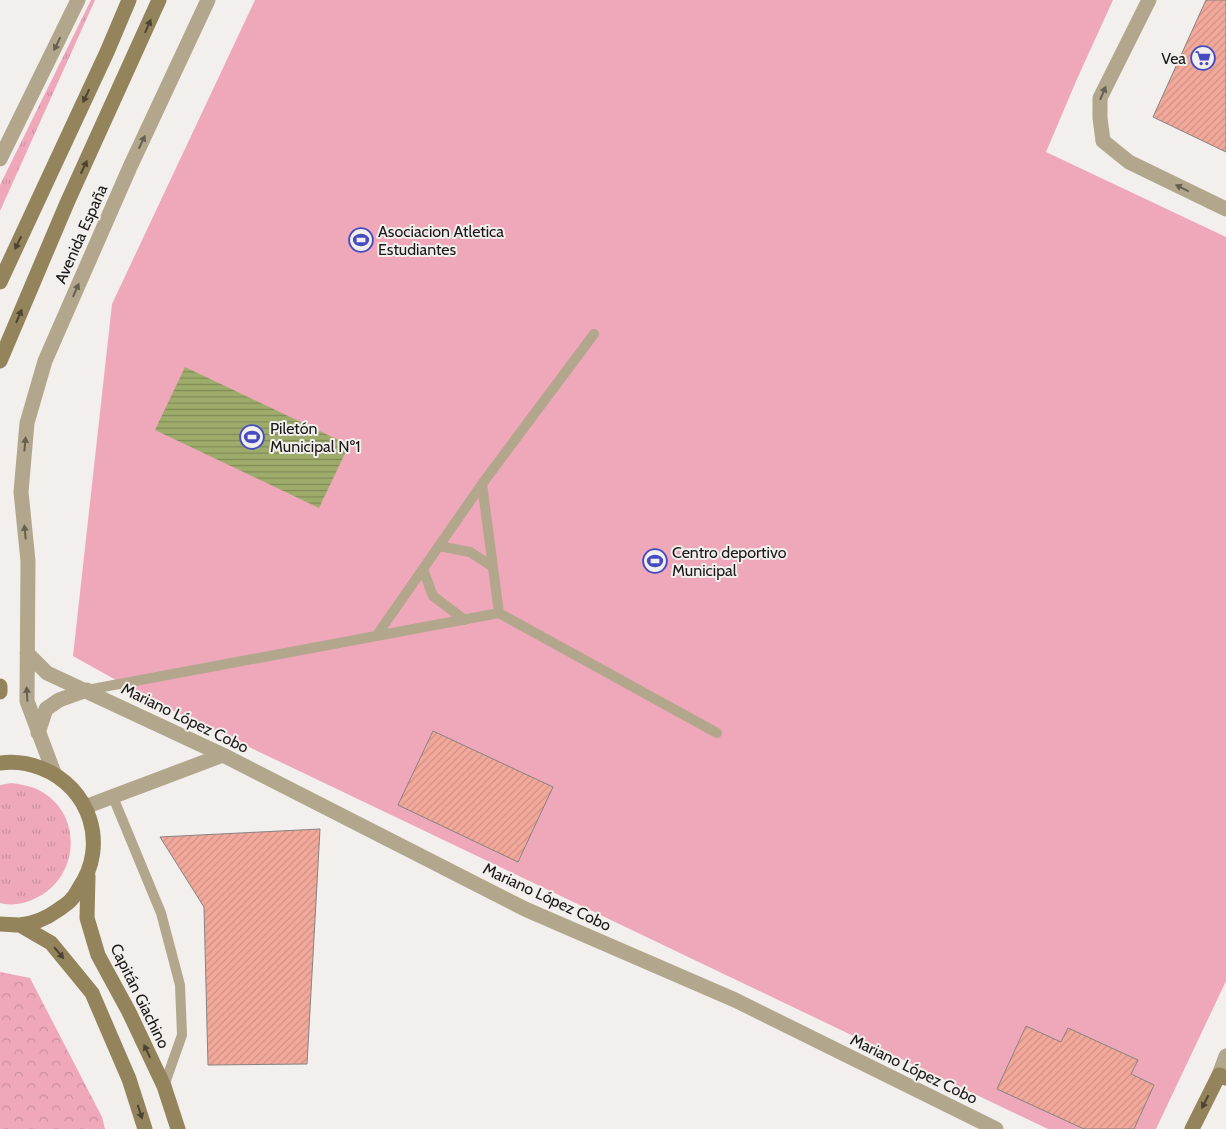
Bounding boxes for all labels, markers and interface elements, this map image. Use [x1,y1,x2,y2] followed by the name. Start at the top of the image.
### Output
[144,19,152,33] one-way arrow
[52,37,60,51] one-way arrow
[1190,45,1216,71] supermarket icon: Vea
[1161,49,1186,68] place label: Vea
[1099,85,1107,100] one-way arrow
[82,89,90,103] one-way arrow
[138,135,146,149] one-way arrow
[80,160,88,174] one-way arrow
[51,181,111,286] street label: Avenida España
[1175,183,1189,191] one-way arrow
[378,222,504,259] place label: Asociacion Atletica Estudiantes
[348,227,374,253] sports icon: Asociacion Atletica Estudiantes
[14,236,22,250] one-way arrow
[72,283,80,297] one-way arrow
[16,309,24,323] one-way arrow
[270,419,361,456] place label: Piletón Municipal Nº1
[239,424,265,450] sports icon: Piletón Municipal Nº1
[21,435,29,451] one-way arrow
[21,523,29,539] one-way arrow
[672,543,787,580] place label: Centro deportivo Municipal
[642,548,668,574] sports icon: Centro deportivo Municipal
[118,679,252,757] street label: Mariano López Cobo
[23,686,31,702] one-way arrow
[480,859,614,935] street label: Mariano López Cobo
[106,940,174,1052] street label: Capitán Giachino
[53,947,65,959] one-way arrow
[847,1030,981,1108] street label: Mariano López Cobo
[143,1044,151,1058] one-way arrow
[1201,1095,1209,1109] one-way arrow
[136,1105,144,1120] one-way arrow

